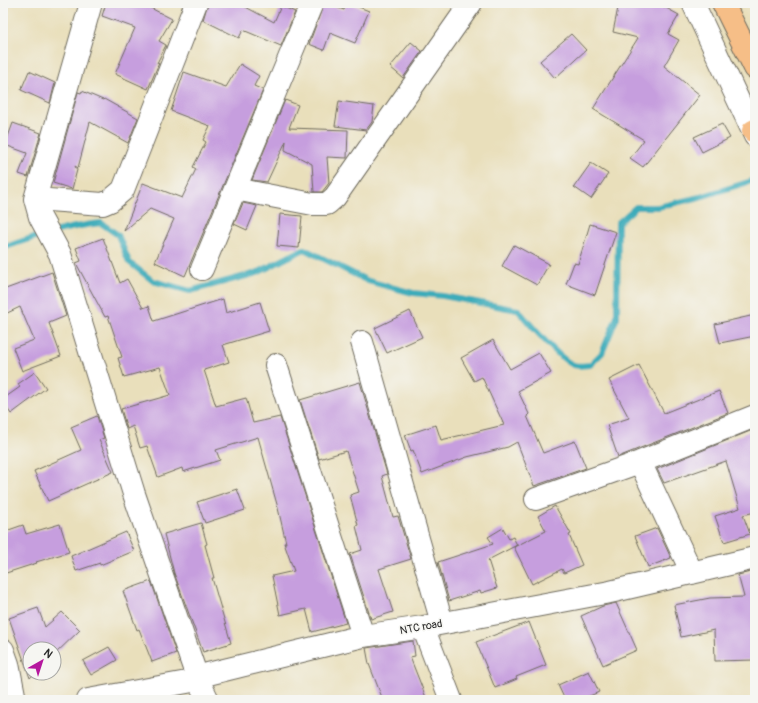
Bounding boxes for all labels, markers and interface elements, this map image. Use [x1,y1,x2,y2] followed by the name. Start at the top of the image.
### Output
[399,617,443,637] street label: NTC road
[22,641,62,681] north arrow
[41,646,55,661] text: N

